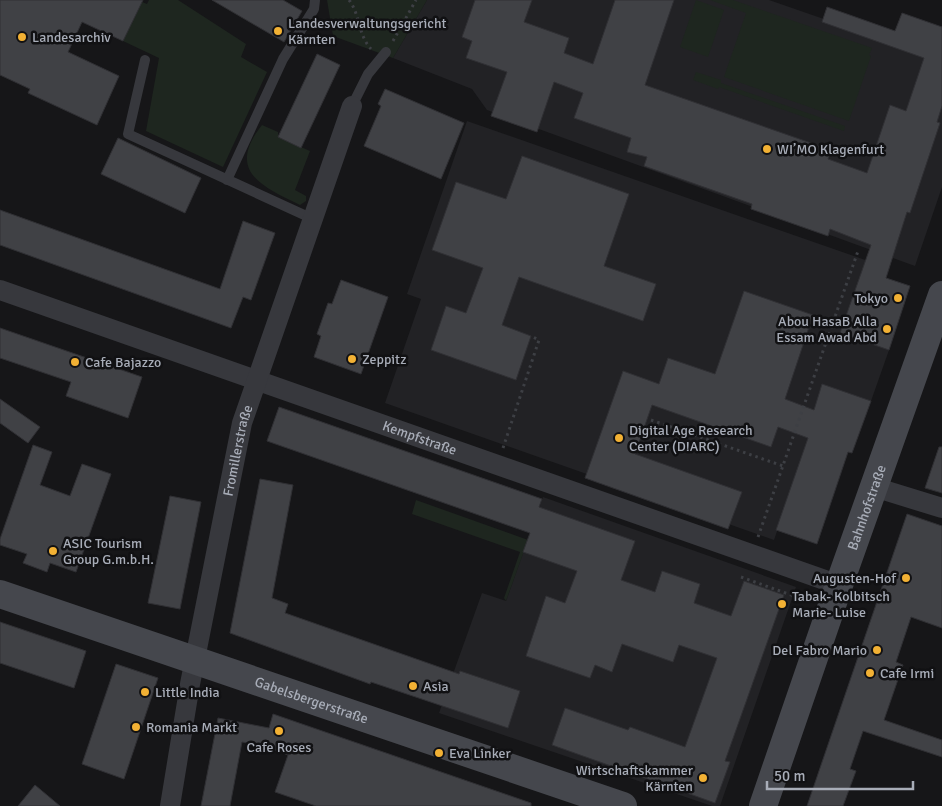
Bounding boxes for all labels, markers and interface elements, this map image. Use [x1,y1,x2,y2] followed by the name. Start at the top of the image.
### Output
[288,15,447,48] place label: Landesverwaltungsgericht Kärnten
[272,25,284,37] marker: Landesverwaltungsgericht Kärnten
[32,29,111,46] place label: Landesarchiv
[16,31,28,43] marker: Landesarchiv
[777,141,884,158] place label: WI’MO Klagenfurt
[761,143,773,155] marker: WI’MO Klagenfurt
[854,290,888,307] place label: Tokyo
[892,292,904,304] marker: Tokyo
[776,313,877,346] place label: Abou HasaB Alla Essam Awad Abd
[881,323,893,335] marker: Abou HasaB Alla Essam Awad Abd
[362,351,406,368] place label: Zeppitz
[346,353,358,365] marker: Zeppitz
[85,354,161,371] place label: Cafe Bajazzo
[69,356,81,368] marker: Cafe Bajazzo
[220,403,257,498] street label: Fromillerstraße
[380,417,459,459] street label: Kempfstraße
[629,422,753,455] place label: Digital Age Research Center (D!ARC)
[613,432,625,444] marker: Digital Age Research Center (D!ARC)
[844,463,890,553] street label: Bahnhofstraße
[63,535,154,568] place label: ASIC Tourism Group G.m.b.H.
[47,545,59,557] marker: ASIC Tourism Group G.m.b.H.
[813,570,897,587] place label: Augusten-Hof
[900,572,912,584] marker: Augusten-Hof
[792,588,890,621] place label: Tabak- Kolbitsch Marie- Luise
[776,598,788,610] marker: Tabak- Kolbitsch Marie- Luise
[772,642,867,659] place label: Del Fabro Mario
[871,644,883,656] marker: Del Fabro Mario
[880,665,934,682] place label: Cafe Irmi
[864,667,876,679] marker: Cafe Irmi
[252,673,370,728] street label: Gabelsbergerstraße
[423,678,449,695] place label: Asia
[407,680,419,692] marker: Asia
[155,684,220,701] place label: Little India
[139,686,151,698] marker: Little India
[146,719,237,736] place label: Romania Markt
[130,721,142,733] marker: Romania Markt
[273,725,285,737] marker: Cafe Roses
[247,739,311,756] place label: Cafe Roses
[449,745,511,762] place label: Eva Linker
[433,747,445,759] marker: Eva Linker
[767,758,913,790] scale bar
[576,762,694,795] place label: Wirtschaftskammer Kärnten
[774,767,805,785] text: 50 m
[697,772,709,784] marker: Wirtschaftskammer Kärnten

